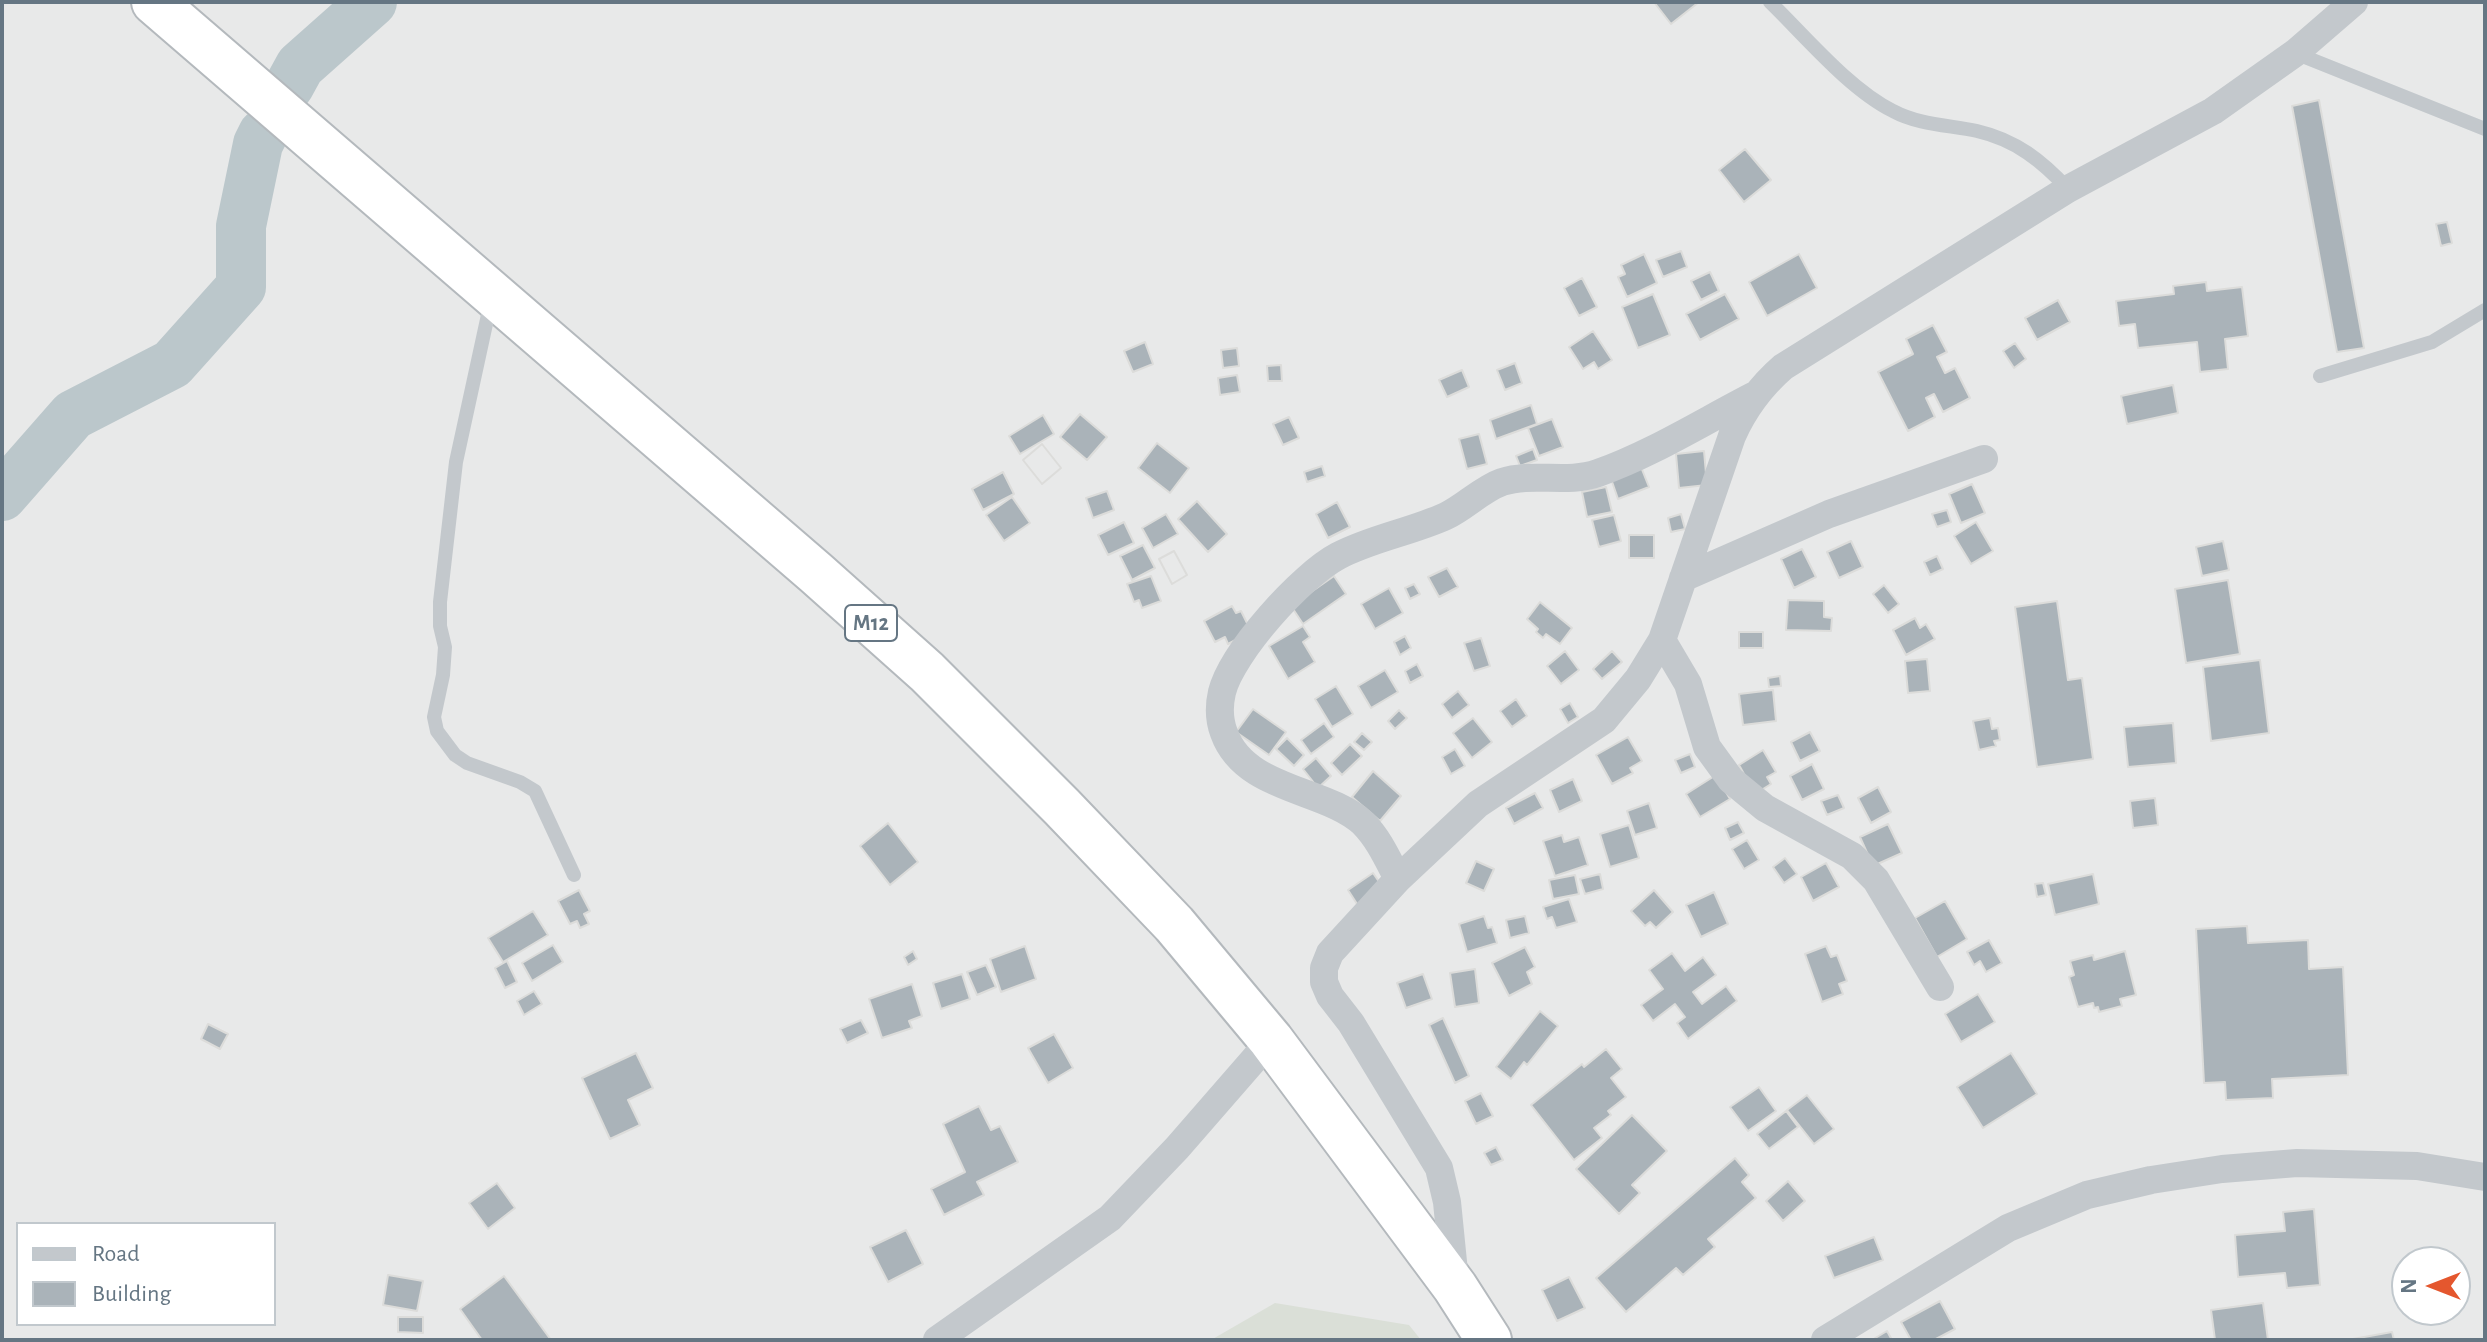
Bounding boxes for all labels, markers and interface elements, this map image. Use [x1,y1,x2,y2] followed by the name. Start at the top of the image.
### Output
[845,605,897,641] road number: M12
[16,1222,276,1326] legend
[92,1242,140,1266] text: Road
[2391,1246,2471,1326] north arrow
[2398,1278,2420,1294] text: N
[92,1282,171,1306] text: Building

